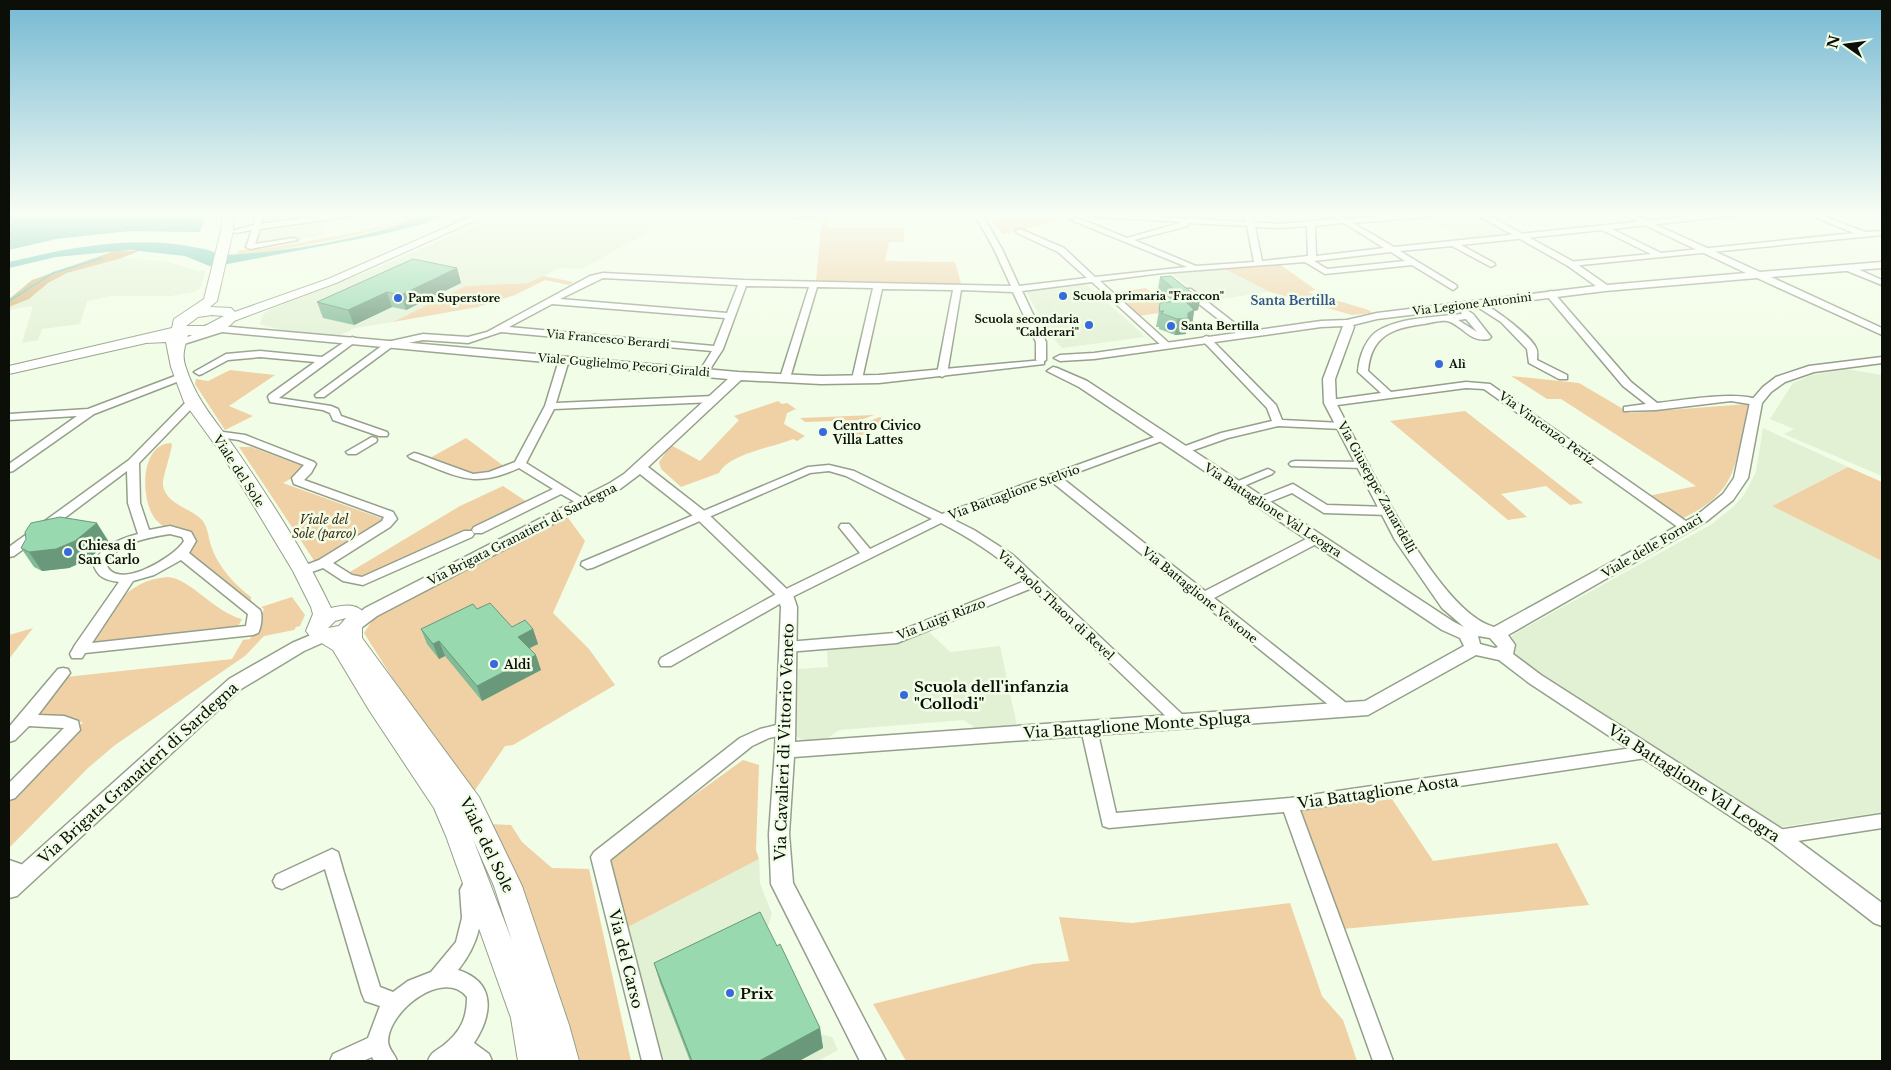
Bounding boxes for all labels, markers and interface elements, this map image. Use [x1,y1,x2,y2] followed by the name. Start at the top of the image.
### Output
[1821,20,1871,70] north arrow
[1823,33,1844,50] text: N
[1073,289,1224,303] place label: Scuola primaria "Fraccon"
[1057,290,1069,302] marker: Scuola primaria "Fraccon"
[1411,290,1533,318] street label: Via Legione Antonini
[408,291,501,305] place label: Pam Superstore
[392,292,404,304] marker: Pam Superstore
[1250,293,1336,308] district label: Santa Bertilla
[975,312,1080,339] place label: Scuola secondaria "Calderari"
[1083,319,1095,331] marker: Scuola secondaria "Calderari"
[1181,319,1260,333] place label: Santa Bertilla
[1165,320,1177,332] marker: Santa Bertilla
[545,327,670,351] street label: Via Francesco Berardi
[536,350,711,380] street label: Viale Guglielmo Pecori Giraldi
[1448,357,1466,371] place label: Alì
[1433,358,1445,370] marker: Alì
[1495,387,1598,468] street label: Via Vincenzo Periz
[832,418,921,447] place label: Centro Civico Villa Lattes
[1334,418,1419,555] street label: Via Giuseppe Zanardelli
[817,426,829,438] marker: Centro Civico Villa Lattes
[210,431,268,510] street label: Viale del Sole
[1200,459,1345,560] street label: Via Battaglione Val Leogra
[945,461,1082,523] street label: Via Battaglione Stelvio
[424,480,619,589] street label: Via Brigata Granatieri di Sardegna
[1598,511,1705,581] street label: Viale delle Fornaci
[292,512,356,541] park label: Viale del Sole (parco)
[78,538,140,567] place label: Chiesa di San Carlo
[1138,543,1261,646] street label: Via Battaglione Vestone
[62,546,74,558] marker: Chiesa di San Carlo
[994,546,1118,663] street label: Via Paolo Thaon di Revel
[894,595,988,643] street label: Via Luigi Rizzo
[770,623,798,862] street label: Via Cavalieri di Vittorio Veneto
[503,657,531,672] place label: Aldi
[488,658,500,670] marker: Aldi
[914,677,1069,713] place label: Scuola dell'infanzia "Collodi"
[33,678,242,869] street label: Via Brigata Granatieri di Sardegna
[898,689,910,701] marker: Scuola dell'infanzia "Collodi"
[1022,708,1252,742] street label: Via Battaglione Monte Spluga
[1603,720,1784,846] street label: Via Battaglione Val Leogra
[1295,771,1460,813] street label: Via Battaglione Aosta
[455,793,518,896] street label: Viale del Sole
[604,907,648,1011] street label: Via del Carso
[740,984,774,1003] place label: Prix
[724,987,736,999] marker: Prix

